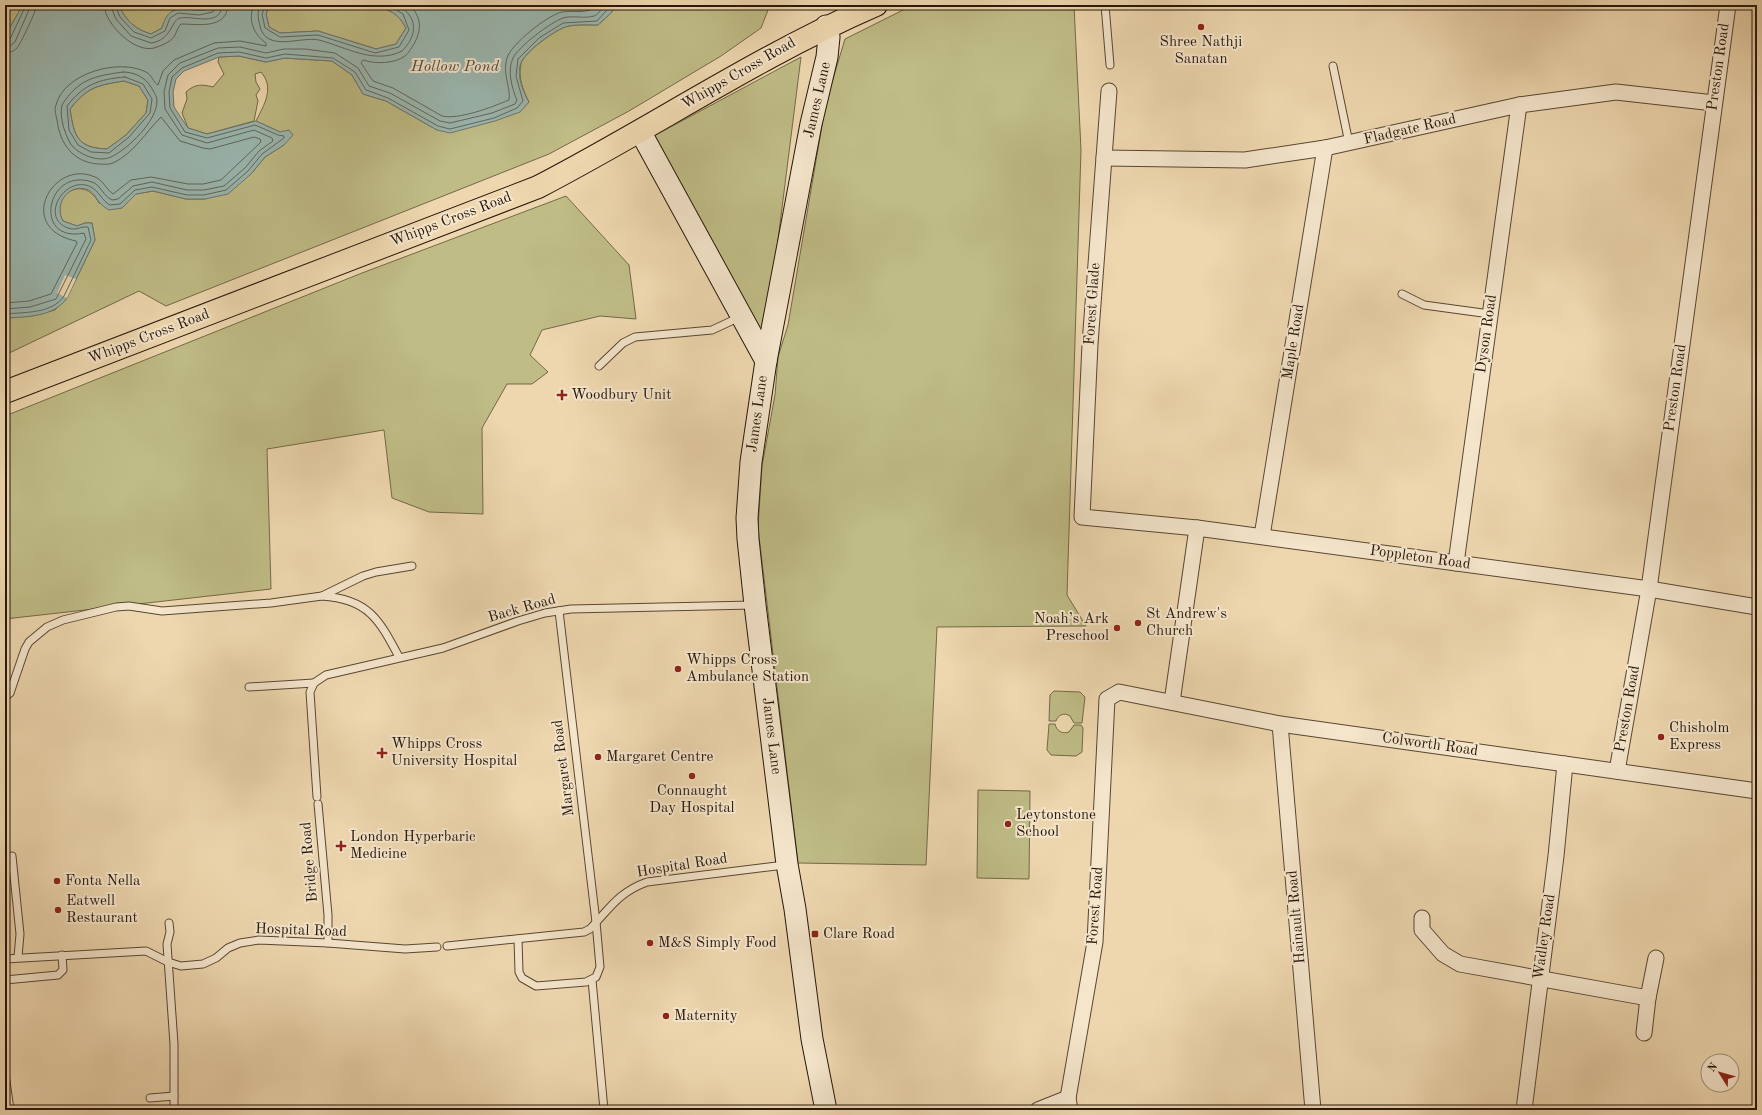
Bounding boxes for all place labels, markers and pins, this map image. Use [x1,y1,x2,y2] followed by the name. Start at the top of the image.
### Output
[1196,22,1206,32] marker: Shree Nathji Sanatan
[1160,35,1242,67] place label: Shree Nathji Sanatan
[571,388,671,403] place label: Woodbury Unit
[556,389,568,401] marker: Woodbury Unit
[1146,607,1227,639] place label: St Andrew's Church
[1034,612,1109,644] place label: Noah’s Ark Preschool
[1133,618,1143,628] marker: St Andrew's Church
[1112,623,1122,633] marker: Noah’s Ark Preschool
[686,653,809,685] place label: Whipps Cross Ambulance Station
[673,664,683,674] marker: Whipps Cross Ambulance Station
[1669,721,1729,753] place label: Chisholm Express
[1656,732,1666,742] marker: Chisholm Express
[391,737,517,769] place label: Whipps Cross University Hospital
[376,747,388,759] marker: Whipps Cross University Hospital
[606,750,714,765] place label: Margaret Centre
[593,752,603,762] marker: Margaret Centre
[687,771,697,781] marker: Connaught Day Hospital
[649,784,735,816] place label: Connaught Day Hospital
[1016,808,1096,840] place label: Leytonstone School
[1003,819,1013,829] marker: Leytonstone School
[350,830,476,862] place label: London Hyperbaric Medicine
[335,840,347,852] marker: London Hyperbaric Medicine
[65,874,141,889] place label: Fonta Nella
[52,876,62,886] marker: Fonta Nella
[66,894,138,926] place label: Eatwell Restaurant
[53,905,63,915] marker: Eatwell Restaurant
[823,927,895,942] place label: Clare Road
[810,929,820,939] marker: Clare Road
[658,936,777,951] place label: M&S Simply Food
[645,938,655,948] marker: M&S Simply Food
[674,1009,738,1024] place label: Maternity
[661,1011,671,1021] marker: Maternity

